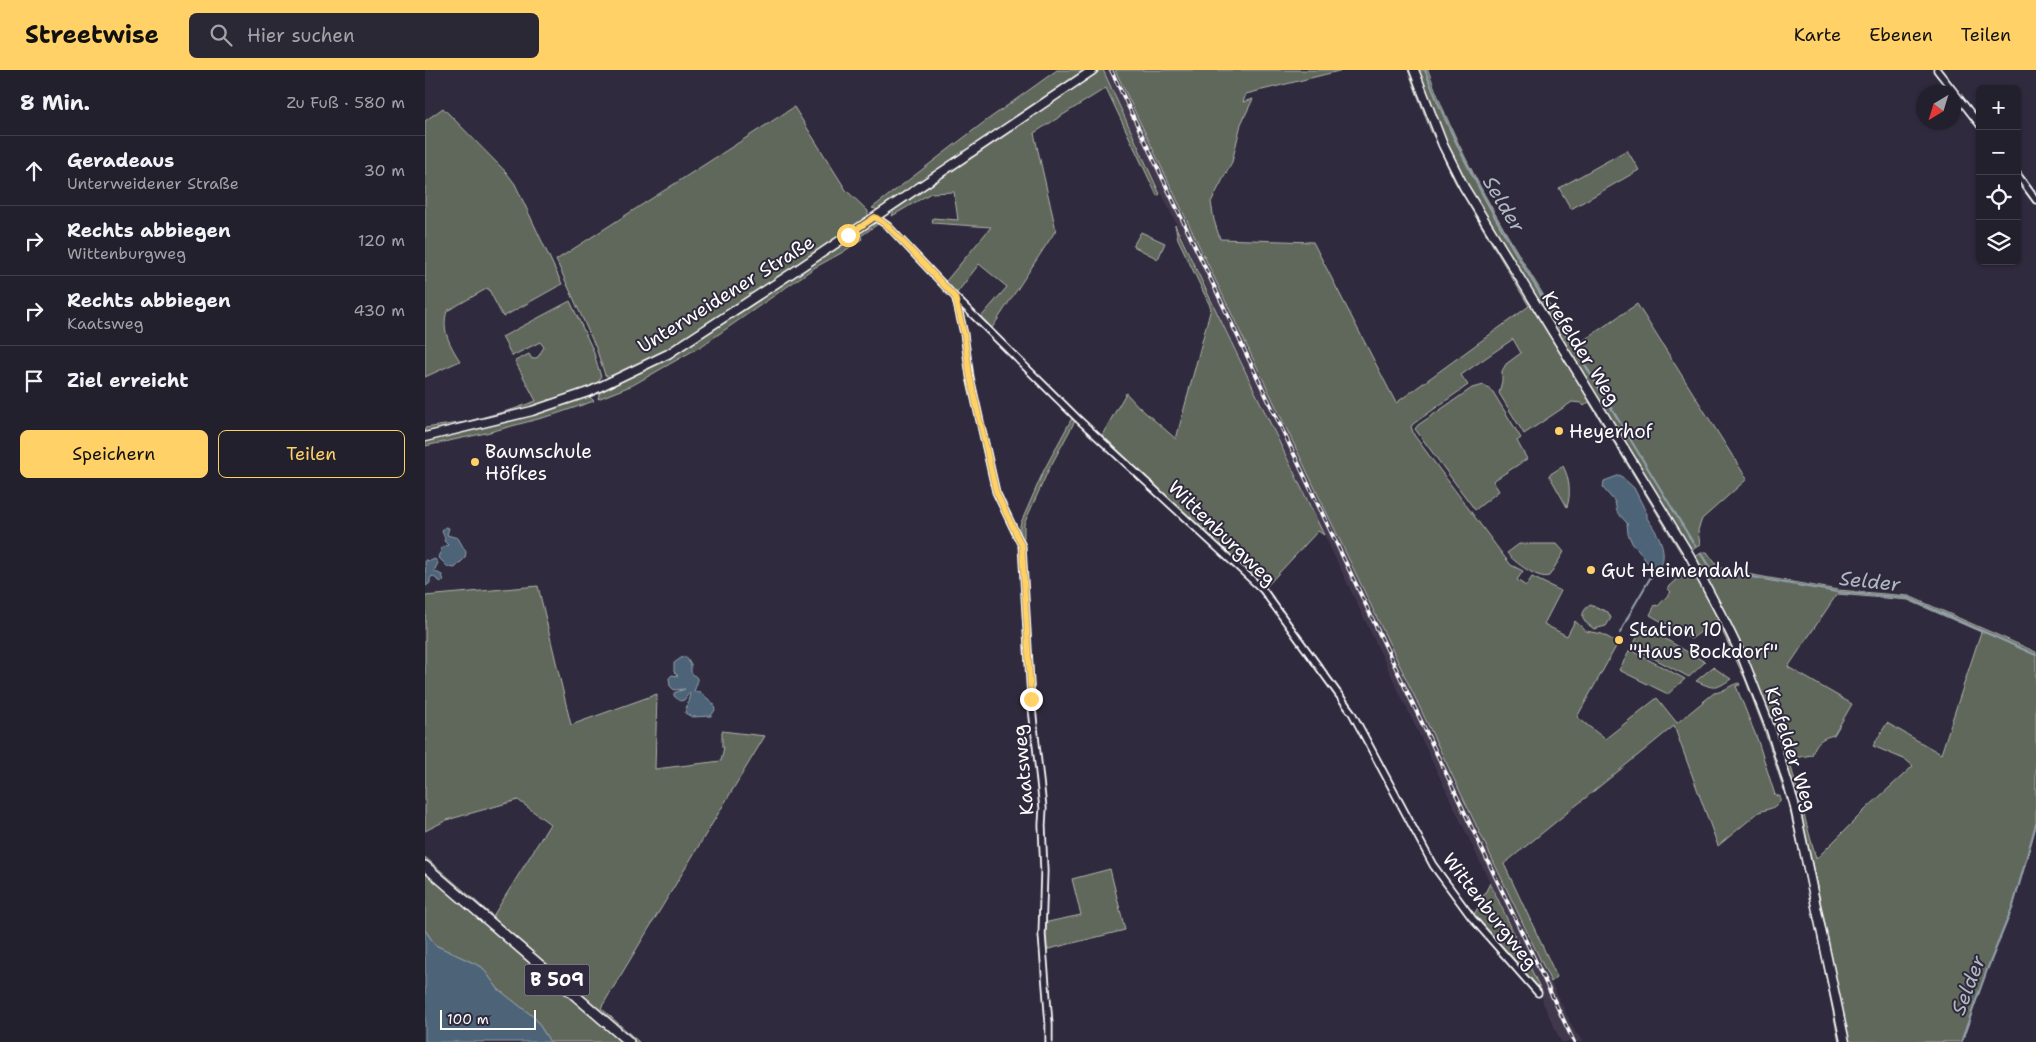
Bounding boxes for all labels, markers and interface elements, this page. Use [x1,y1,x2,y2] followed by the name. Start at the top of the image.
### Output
[189,13,539,58] search box
[25,19,159,51] text: Streetwise
[207,21,235,49] icon: search
[247,23,355,48] text: Hier suchen
[1794,23,1841,47] text: Karte
[1869,23,1933,47] text: Ebenen
[1961,23,2011,47] text: Teilen
[1916,85,1961,130] north arrow
[1976,85,2021,265] map controls
[1976,85,2021,130] button: +
[20,89,90,117] text: 8 Min.
[287,92,405,113] text: Zu Fuß · 580 m
[1976,130,2021,175] button: −
[67,148,174,173] text: Geradeaus
[20,157,48,185] icon: ahead
[364,160,405,181] text: 30 m
[1477,171,1531,237] water label: Selder
[67,173,239,194] text: Unterweidener Straße
[1976,175,2021,220] button: locate
[67,218,231,243] text: Rechts abbiegen
[1976,220,2021,265] button: layers
[837,224,860,247] route start
[20,227,48,255] icon: right
[633,229,819,359] street label: Unterweidener Straße
[358,230,405,251] text: 120 m
[67,243,186,264] text: Wittenburgweg
[1536,286,1626,410] street label: Krefelder Weg
[67,288,231,313] text: Rechts abbiegen
[20,297,48,325] icon: right
[354,300,405,321] text: 430 m
[67,313,144,334] text: Kaatsweg
[20,367,48,395] icon: arrive
[67,368,188,393] text: Ziel erreicht
[1569,419,1654,444] place label: Heyerhof
[1553,425,1565,437] marker: Heyerhof
[20,430,208,478] button: Speichern
[218,430,405,478] button: Teilen
[485,439,592,486] place label: Baumschule Höfkes
[469,456,481,468] marker: Baumschule Höfkes
[1162,475,1282,591] street label: Wittenburgweg
[1601,558,1750,583] place label: Gut Heimendahl
[1585,564,1597,576] marker: Gut Heimendahl
[1838,565,1902,597] water label: Selder
[1629,617,1778,664] place label: Station 10 "Haus Bockdorf"
[1613,634,1625,646] marker: Station 10 "Haus Bockdorf"
[1759,684,1823,814] street label: Krefelder Weg
[1020,688,1043,711] route end
[1007,724,1039,816] street label: Kaatsweg
[1437,848,1543,974] street label: Wittenburgweg
[1945,951,1991,1018] water label: Selder
[525,964,589,996] road number: B 509
[440,1007,536,1030] scale bar
[447,1010,489,1028] text: 100 m

